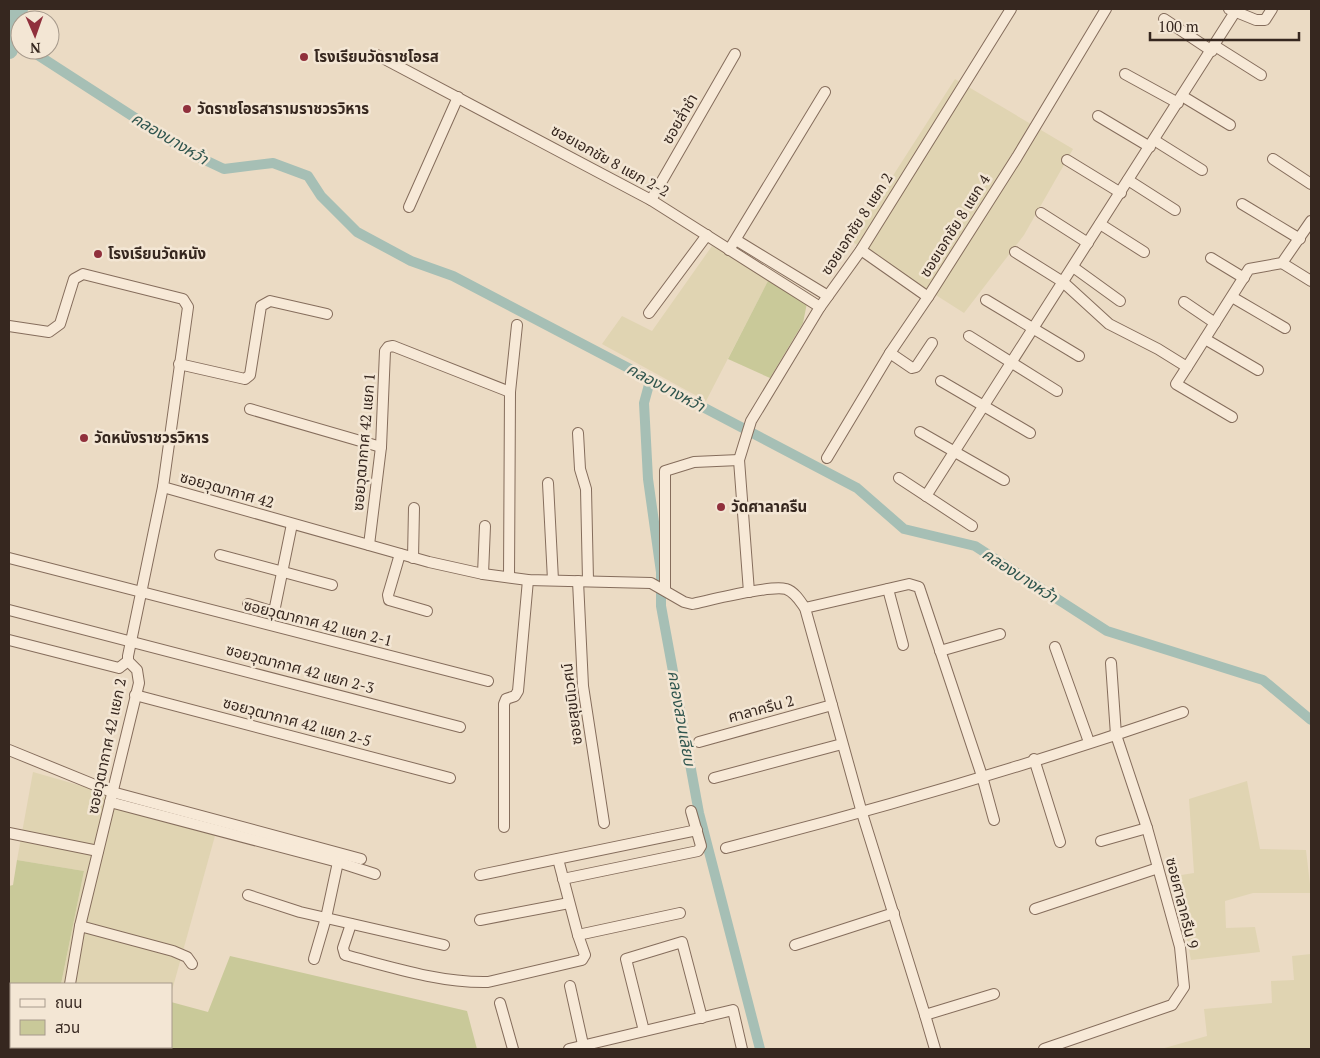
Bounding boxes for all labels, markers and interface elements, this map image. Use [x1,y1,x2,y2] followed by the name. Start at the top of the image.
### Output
[10,10,60,60] north arrow
[1150,10,1299,42] scale bar
[1158,16,1199,36] text: 100 m
[29,39,41,58] text: N
[314,46,439,66] place label: โรงเรียนวัดราชโอรส
[298,51,310,63] marker: โรงเรียนวัดราชโอรส
[657,90,702,147] street label: ซอยล่ำชำ
[197,98,369,118] place label: วัดราชโอรสารามราชวรวิหาร
[181,103,193,115] marker: วัดราชโอรสารามราชวรวิหาร
[128,107,213,170] water label: คลองบางหว้า
[548,119,673,201] street label: ซอยเอกชัย 8 แยก 2-2
[816,169,897,278] street label: ซอยเอกชัย 8 แยก 2
[914,170,994,281] street label: ซอยเอกชัย 8 แยก 4
[108,243,206,263] place label: โรงเรียนวัดหนัง
[92,248,104,260] marker: โรงเรียนวัดหนัง
[623,357,710,417] water label: คลองบางหว้า
[347,372,379,512] street label: ซอยวุฒากาศ 42 แยก 1
[94,427,209,447] place label: วัดหนังราชวรวิหาร
[78,432,90,444] marker: วัดหนังราชวรวิหาร
[178,466,277,512] street label: ซอยวุฒากาศ 42
[731,496,807,516] place label: วัดศาลาครืน
[715,501,727,513] marker: วัดศาลาครืน
[978,543,1063,608] water label: คลองบางหว้า
[242,594,395,650] street label: ซอยวุฒากาศ 42 แยก 2-1
[224,639,377,697] street label: ซอยวุฒากาศ 42 แยก 2-3
[556,662,586,746] street label: ซอยสุขนิเวศน์
[663,669,701,769] water label: คลองสวนเลียบ
[82,676,130,816] street label: ซอยวุฒากาศ 42 แยก 2
[726,690,796,726] street label: ศาลาครืน 2
[221,692,374,750] street label: ซอยวุฒากาศ 42 แยก 2-5
[1162,855,1204,950] street label: ซอยศาลาครืน 9
[10,983,172,1048] legend
[55,992,82,1012] text: ถนน
[55,1017,80,1037] text: สวน

